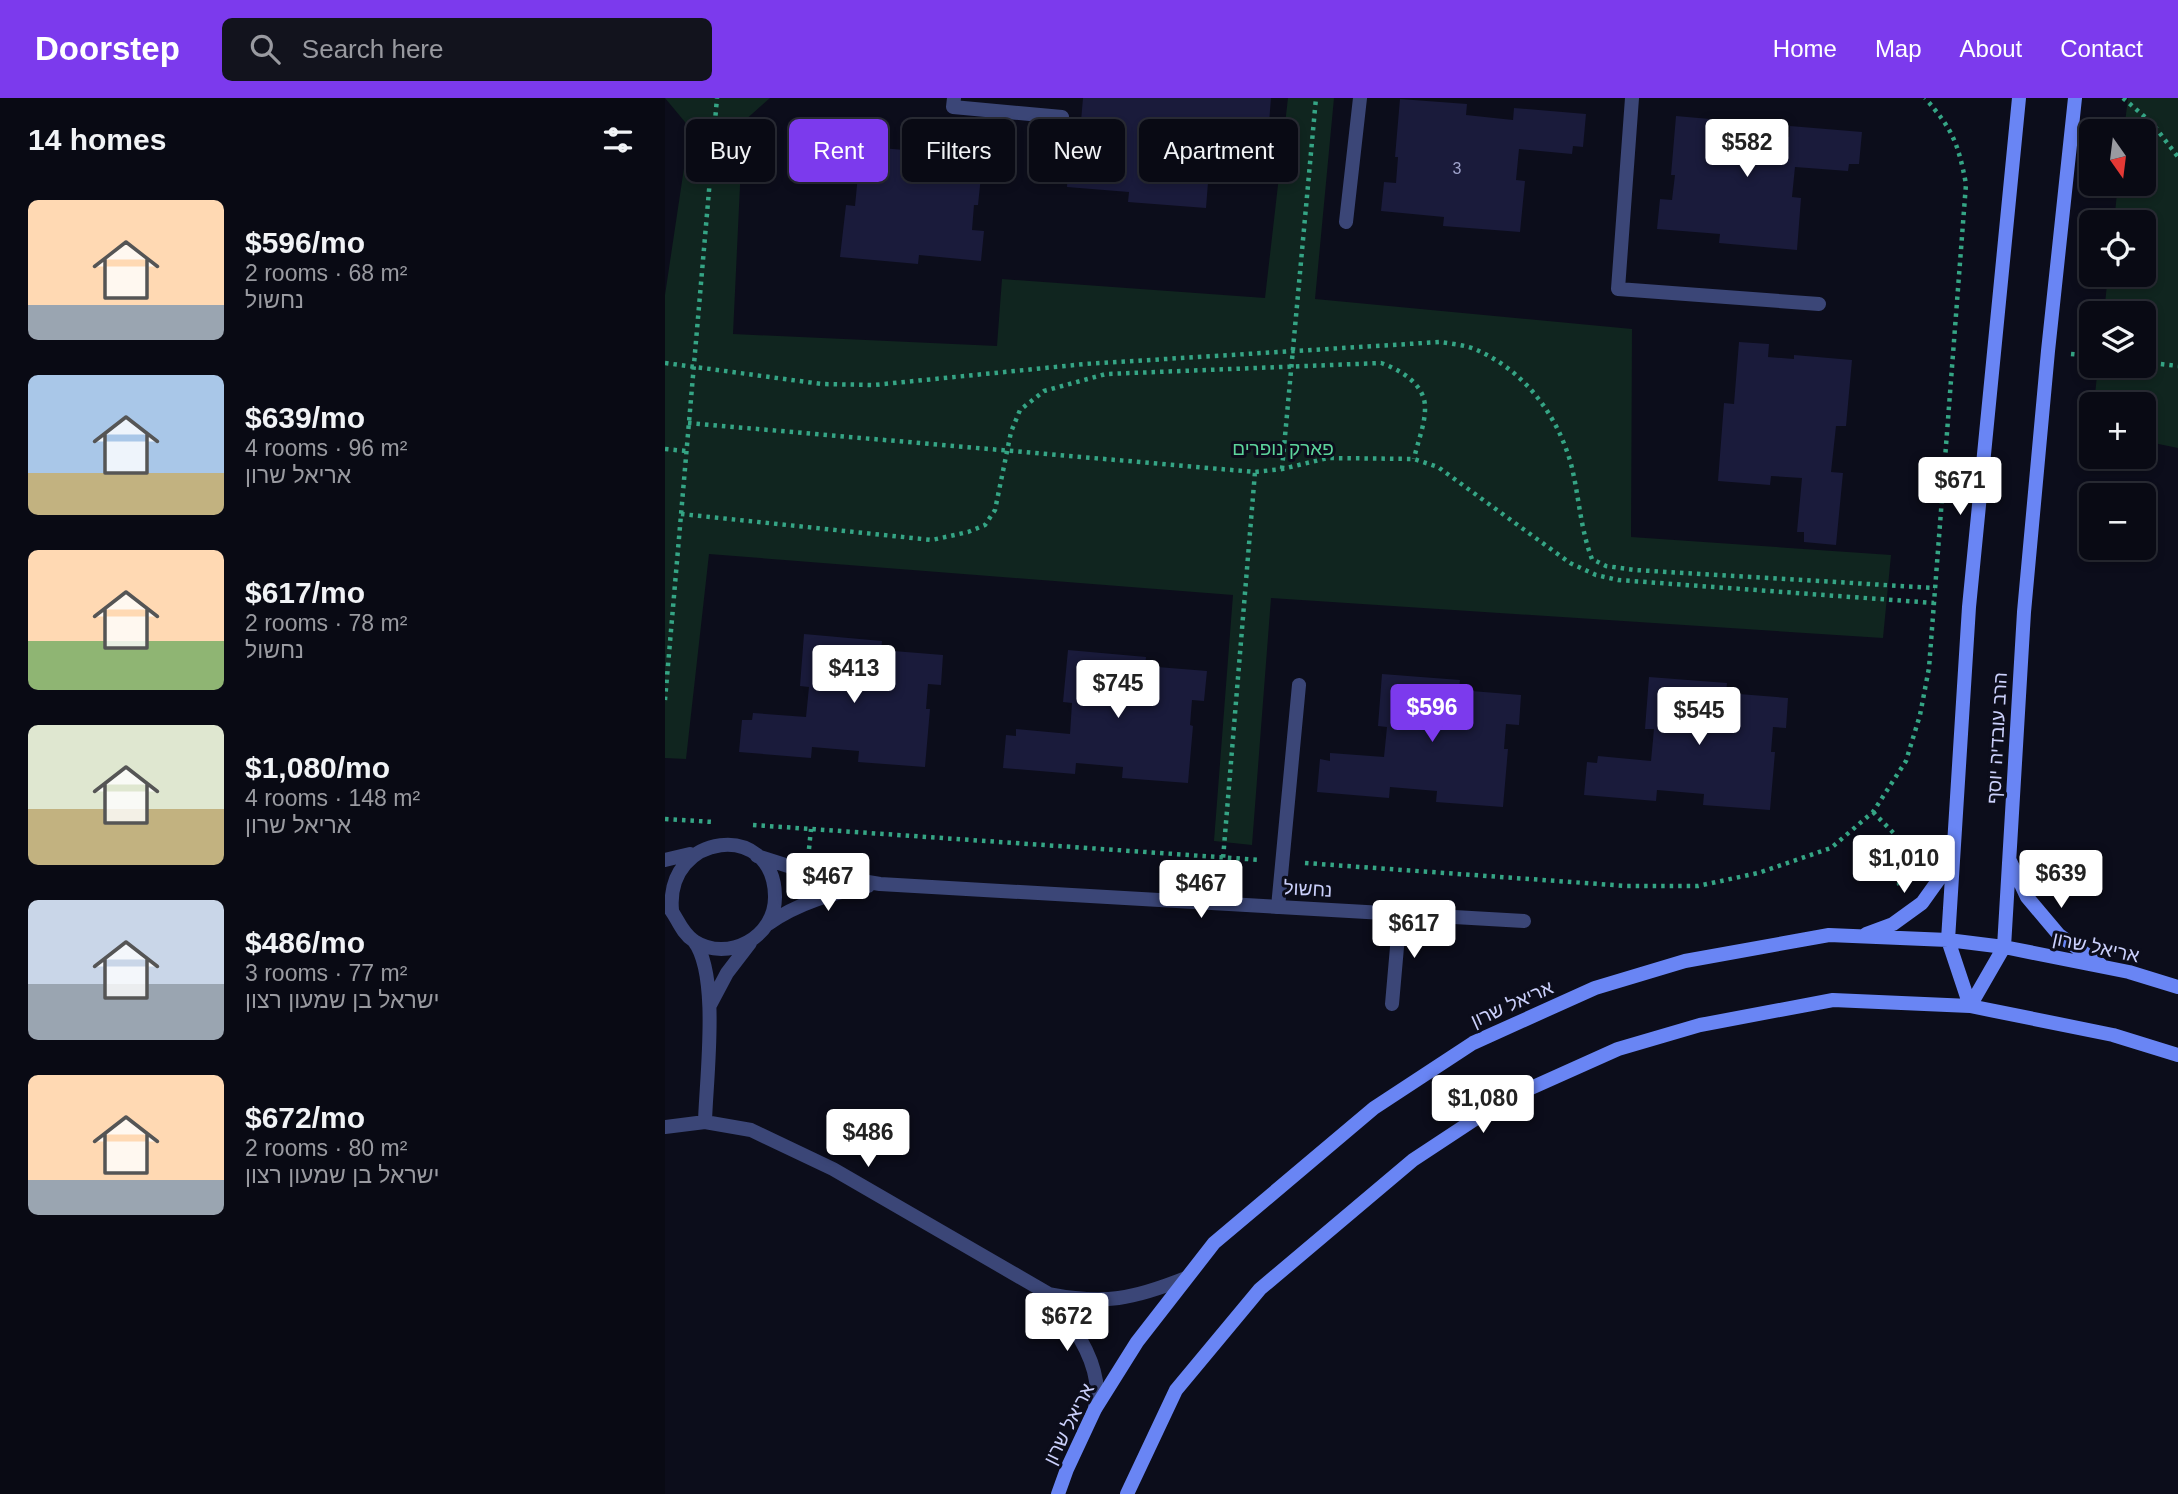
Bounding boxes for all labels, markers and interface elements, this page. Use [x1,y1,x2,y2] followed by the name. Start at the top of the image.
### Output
[222,18,712,81] search box
[35,30,180,67] text: Doorstep
[246,30,284,68] icon: search
[302,34,444,64] text: Search here
[1773,35,1837,62] text: Home
[1875,35,1922,62] text: Map
[1960,35,2022,62] text: About
[2060,35,2143,62] text: Contact
[686,119,775,182] chip: Buy
[789,119,888,182] chip: Rent
[902,119,1015,182] chip: Filters
[1029,119,1125,182] chip: New
[1139,119,1298,182] chip: Apartment
[2079,119,2156,196] north arrow
[2079,119,2156,560] map controls
[1706,120,1788,179] pin: $582
[599,121,637,159] icon: filters
[28,123,166,156] text: 14 homes
[1721,129,1773,155] text: $582
[1453,160,1462,177] house number: 3
[2079,210,2156,287] button: locate
[245,226,365,259] text: $596/mo
[84,228,168,312] icon: home
[245,260,407,286] text: 2 rooms · 68 m²
[245,287,304,313] text: נחשול
[2079,301,2156,378] button: layers
[2079,392,2156,469] button: +
[245,401,365,434] text: $639/mo
[84,403,168,487] icon: home
[245,435,407,461] text: 4 rooms · 96 m²
[1232,438,1334,459] park label: פארק נופרים
[1919,458,2001,517] pin: $671
[245,462,351,488] text: אריאל שרון
[1934,467,1986,493] text: $671
[2079,483,2156,560] button: −
[245,576,365,609] text: $617/mo
[84,578,168,662] icon: home
[245,610,407,636] text: 2 rooms · 78 m²
[245,637,304,663] text: נחשול
[813,646,895,705] pin: $413
[828,655,880,681] text: $413
[1077,660,1159,720] pin: $745
[1092,670,1144,696] text: $745
[1983,672,2011,804] street label: הרב עובדיה יוסף
[1391,684,1473,744] pin: $596
[1658,688,1740,747] pin: $545
[1406,694,1458,720] text: $596
[1673,697,1725,723] text: $545
[245,751,390,784] text: $1,080/mo
[84,753,168,837] icon: home
[245,785,420,811] text: 4 rooms · 148 m²
[245,812,351,838] text: אריאל שרון
[1847,836,1961,895] pin: $1,010
[1869,845,1939,871] text: $1,010
[2020,850,2102,910] pin: $639
[787,854,869,913] pin: $467
[1160,860,1242,920] pin: $467
[2035,860,2087,886] text: $639
[802,863,854,889] text: $467
[1175,870,1227,896] text: $467
[1283,877,1333,901] street label: נחשול
[1373,900,1455,960] pin: $617
[1388,910,1440,936] text: $617
[245,926,365,959] text: $486/mo
[84,928,168,1012] icon: home
[2051,928,2141,966] street label: אריאל שרון
[245,960,407,986] text: 3 rooms · 77 m²
[1468,977,1556,1031] street label: אריאל שרון
[245,987,440,1013] text: ישראל בן שמעון רצון
[1426,1076,1540,1135] pin: $1,080
[1448,1085,1518,1111] text: $1,080
[245,1101,365,1134] text: $672/mo
[84,1103,168,1187] icon: home
[827,1110,909,1169] pin: $486
[842,1119,894,1145] text: $486
[245,1135,407,1161] text: 2 rooms · 80 m²
[245,1162,440,1188] text: ישראל בן שמעון רצון
[1026,1294,1108,1353] pin: $672
[1041,1303,1093,1329] text: $672
[1040,1380,1098,1468] street label: אריאל שרון

